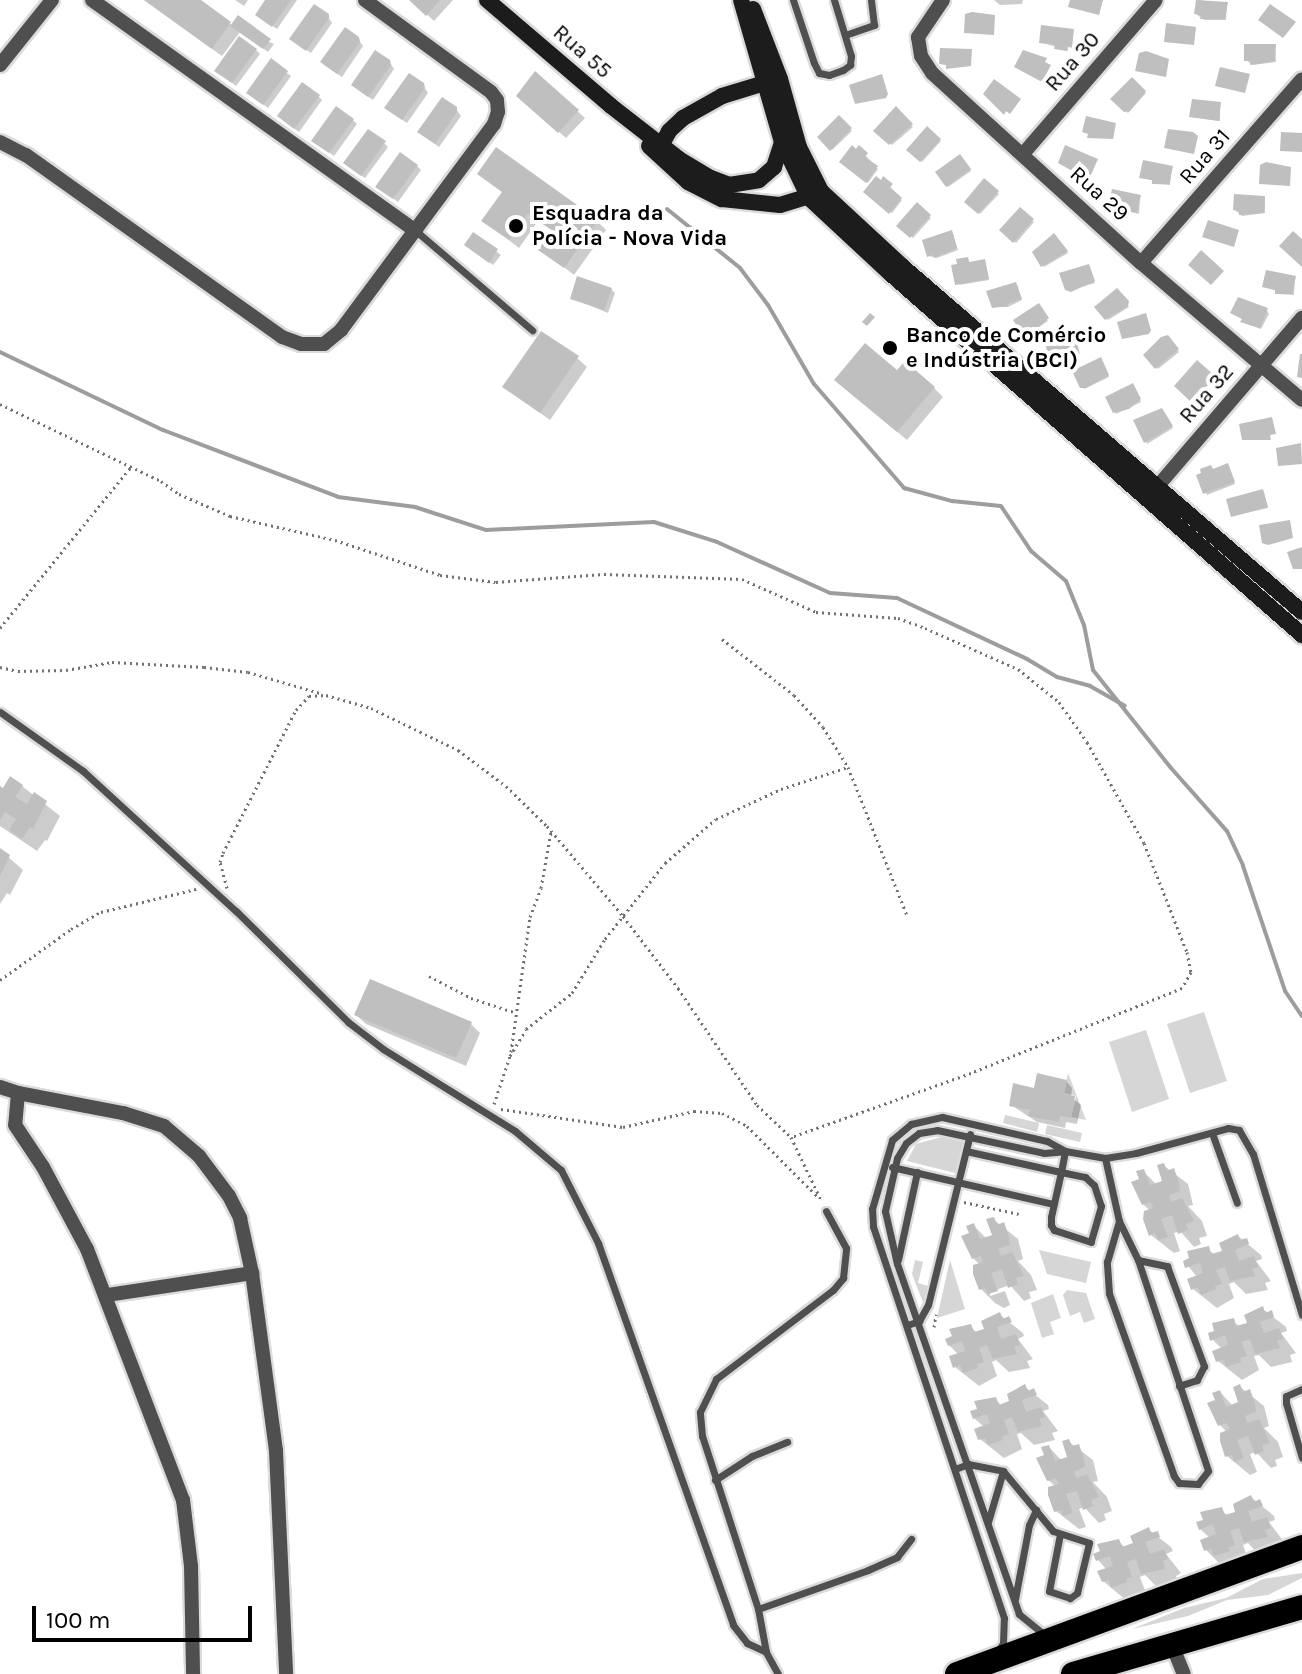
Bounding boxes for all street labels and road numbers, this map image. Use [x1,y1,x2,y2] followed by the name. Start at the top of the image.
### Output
[547,19,617,85] street label: Rua 55
[1040,27,1106,97] street label: Rua 30
[1174,124,1236,190] street label: Rua 31
[1064,161,1134,227] street label: Rua 29
[1174,359,1240,429] street label: Rua 32

